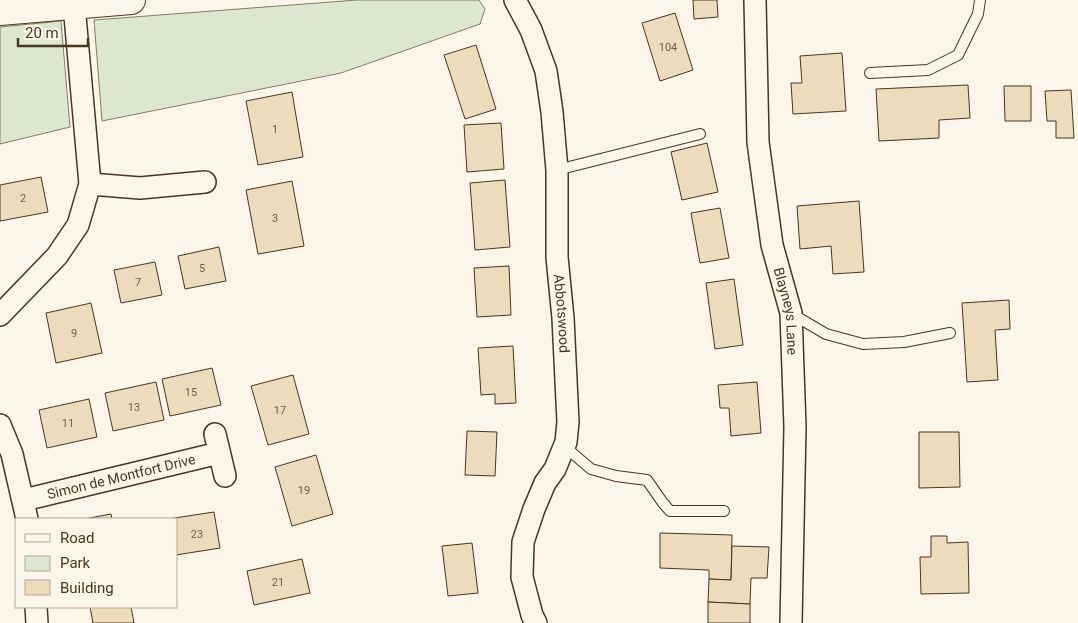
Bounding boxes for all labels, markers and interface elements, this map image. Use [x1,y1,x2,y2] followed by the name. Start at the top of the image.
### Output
[18,15,88,47] scale bar
[25,24,59,42] text: 20 m
[659,41,677,54] house number: 104
[272,123,278,136] house number: 1
[20,192,26,205] house number: 2
[272,212,278,225] house number: 3
[199,262,205,275] house number: 5
[771,265,800,355] street label: Blayneys Lane
[551,273,573,353] street label: Abbotswood
[135,276,141,289] house number: 7
[71,327,77,340] house number: 9
[185,386,197,399] house number: 15
[128,401,140,414] house number: 13
[274,404,286,417] house number: 17
[62,417,74,430] house number: 11
[45,451,197,502] street label: Simon de Montfort Drive
[298,484,310,497] house number: 19
[15,518,178,608] legend
[191,528,203,541] house number: 23
[60,529,94,547] text: Road
[60,554,91,572] text: Park
[272,576,284,589] house number: 21
[60,579,114,597] text: Building

